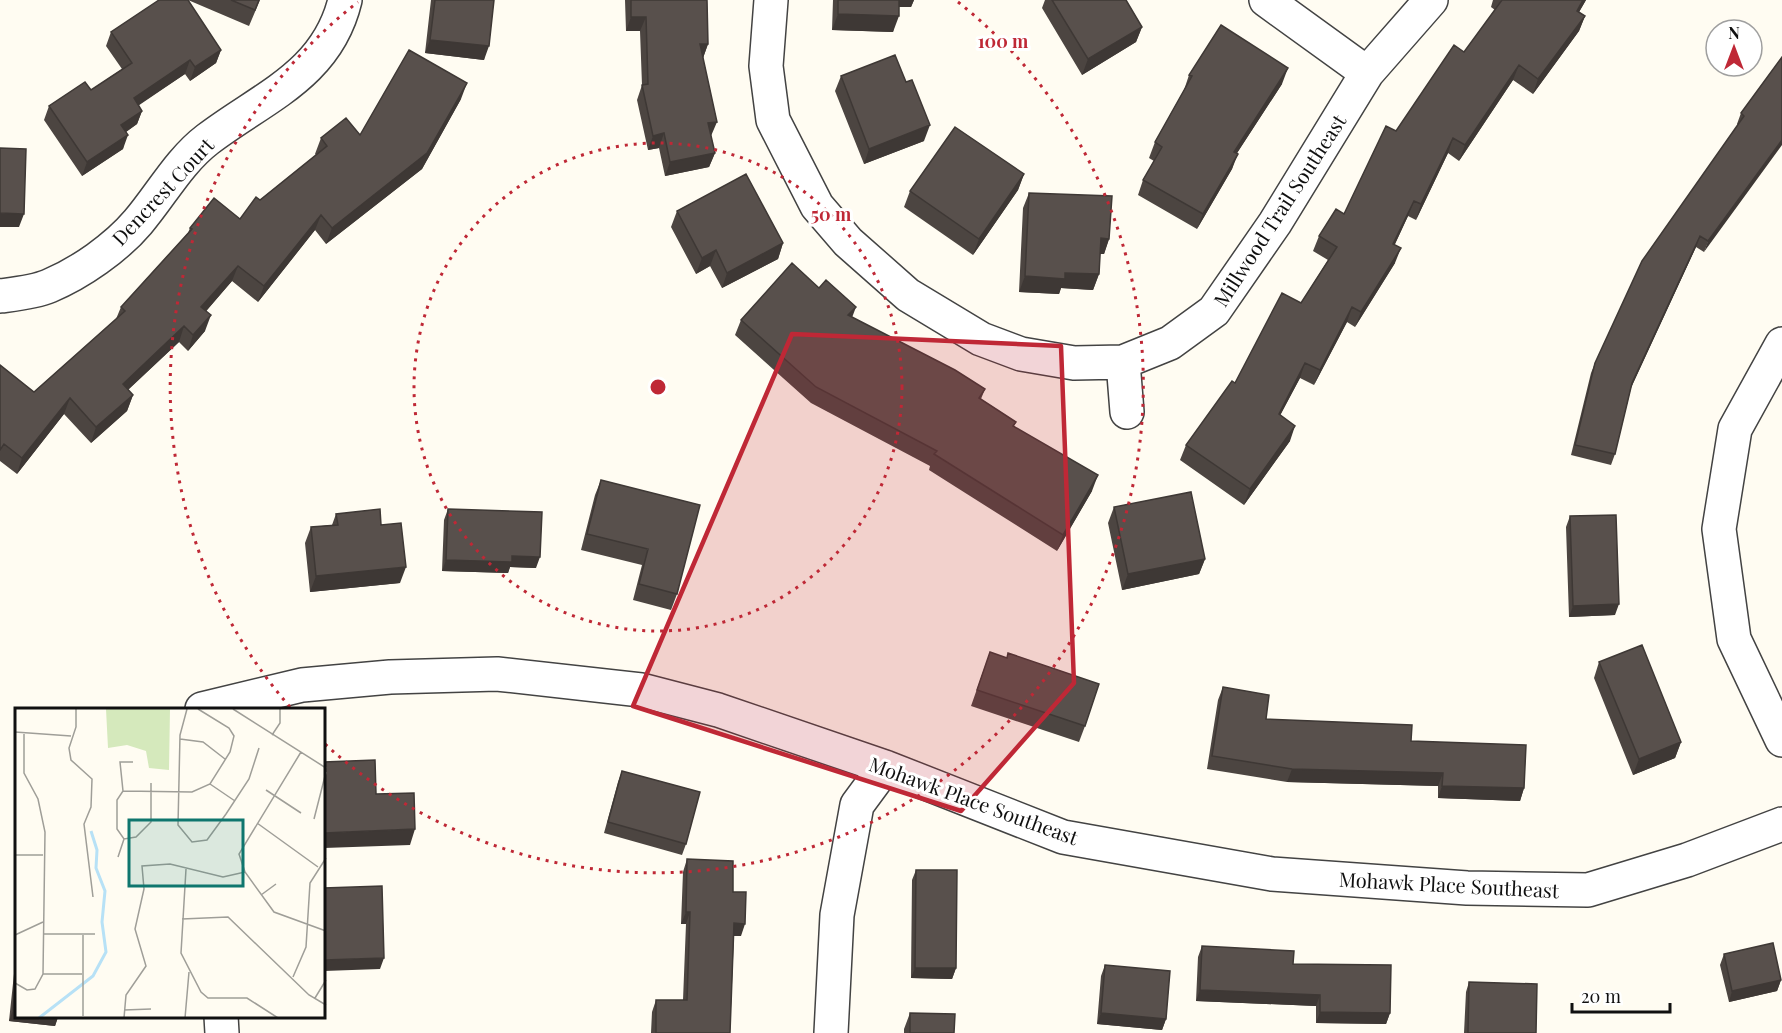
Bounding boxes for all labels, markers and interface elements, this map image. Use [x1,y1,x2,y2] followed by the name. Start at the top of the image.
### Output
[1704,18,1764,78] north arrow
[1728,22,1740,43] text: N
[978,29,1029,53] text: 100 m
[1207,108,1352,311] street label: Millwood Trail Southeast
[105,131,220,251] street label: Dencrest Court
[811,202,852,226] text: 50 m
[648,377,668,397] centre of rings
[15,708,326,1018] inset map
[866,750,1083,851] street label: Mohawk Place Southeast
[1338,865,1561,903] street label: Mohawk Place Southeast
[1572,976,1670,1014] scale bar
[1581,984,1621,1008] text: 20 m

